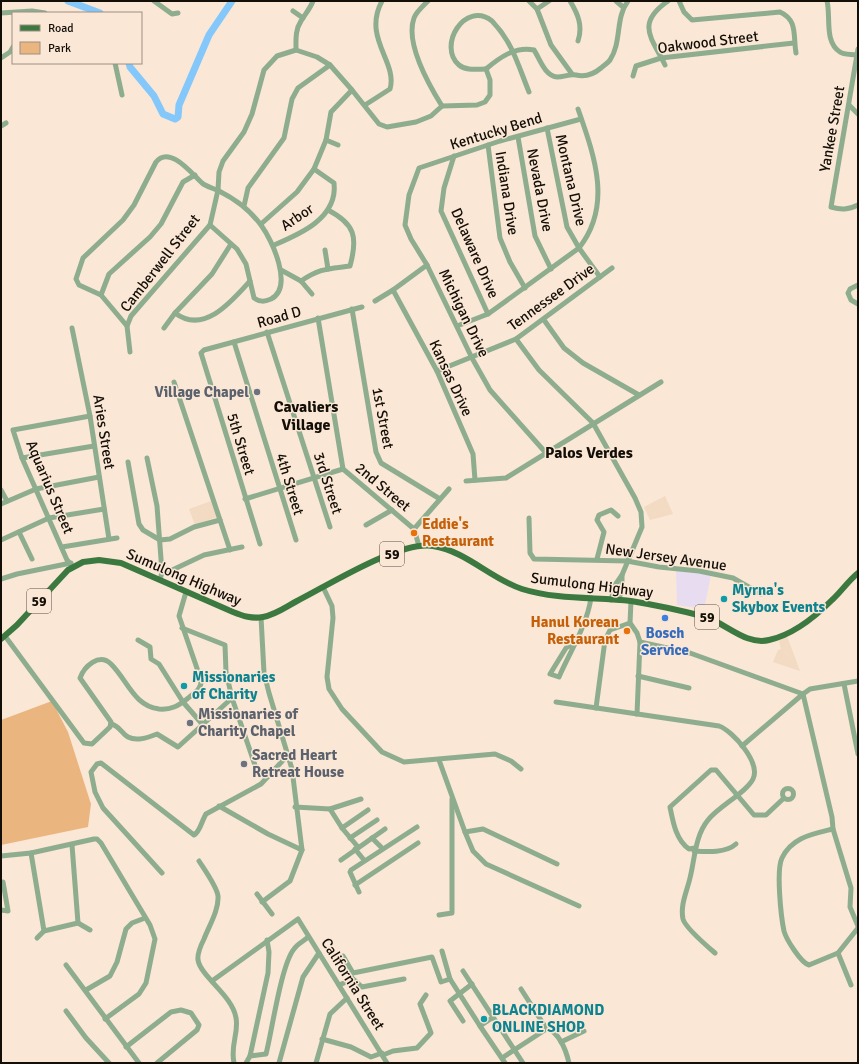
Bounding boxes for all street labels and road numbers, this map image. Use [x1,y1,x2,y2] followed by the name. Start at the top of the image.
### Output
[657,27,759,57] street label: Oakwood Street
[816,84,848,174] street label: Yankee Street
[448,108,544,154] street label: Kentucky Bend
[552,132,590,228] street label: Montana Drive
[523,147,557,233] street label: Nevada Drive
[491,150,523,236] street label: Indiana Drive
[277,199,317,235] street label: Arbor
[447,205,503,301] street label: Delaware Drive
[116,211,204,315] street label: Camberwell Street
[504,260,598,334] street label: Tennessee Drive
[435,266,493,360] street label: Michigan Drive
[255,302,303,332] street label: Road D
[425,337,477,419] street label: Kansas Drive
[368,386,398,450] street label: 1st Street
[89,393,119,471] street label: Aries Street
[223,411,259,477] street label: 5th Street
[22,438,78,536] street label: Aquarius Street
[310,450,346,516] street label: 3rd Street
[272,451,308,517] street label: 4th Street
[352,459,414,515] street label: 2nd Street
[604,540,728,574] street label: New Jersey Avenue
[380,542,404,566] road number: 59
[124,545,244,609] street label: Sumulong Highway
[530,569,654,601] street label: Sumulong Highway
[27,589,51,613] road number: 59
[695,605,719,629] road number: 59
[317,935,389,1033] street label: California Street

